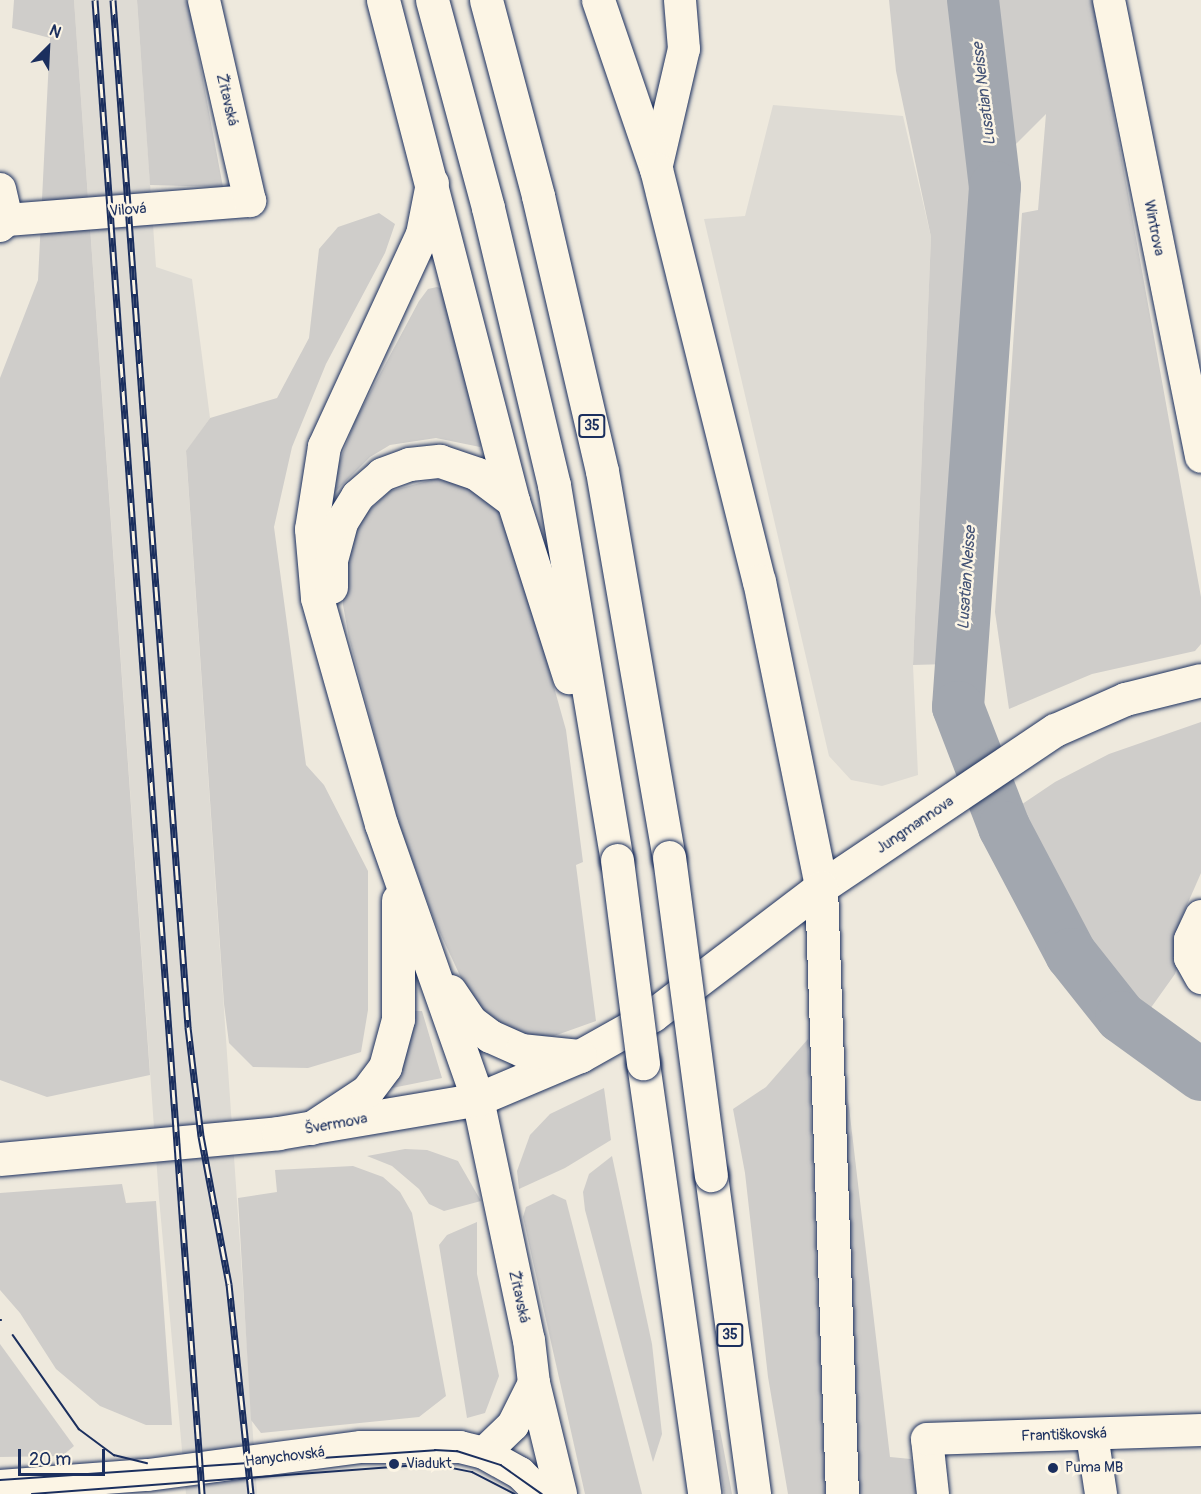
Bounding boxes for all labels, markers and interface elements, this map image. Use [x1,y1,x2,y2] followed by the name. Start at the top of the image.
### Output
[18,18,78,78] north arrow
[46,20,64,43] text: N
[968,41,1000,147] water label: Lusatian Neisse
[212,72,242,128] street label: Žitavská
[1140,199,1168,257] street label: Wintrova
[109,200,147,220] street label: Vilová
[577,415,607,437] road number: 35
[954,526,980,630] water label: Lusatian Neisse
[873,792,957,858] street label: Jungmannova
[303,1110,369,1138] street label: Švermova
[505,1269,533,1325] street label: Žitavská
[715,1324,745,1346] road number: 35
[1021,1425,1107,1445] street label: Františkovská
[21,1437,108,1475] scale bar
[244,1443,326,1471] street label: Hanychovská
[29,1448,71,1471] text: 20 m
[406,1455,452,1473] place label: Viadukt
[387,1457,401,1471] marker: Viadukt
[1065,1459,1123,1477] place label: Puma MB
[1046,1461,1060,1475] marker: Puma MB

